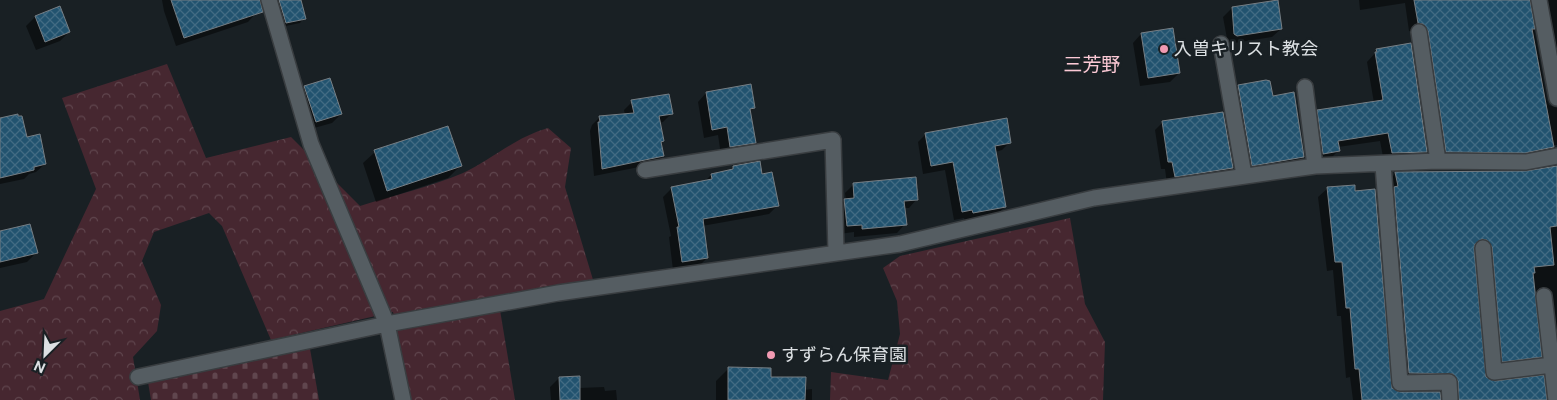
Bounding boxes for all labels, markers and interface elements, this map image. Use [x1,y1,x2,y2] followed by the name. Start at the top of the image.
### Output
[1174,38,1318,59] place label: 入曽キリスト教会
[1158,43,1170,55] marker: 入曽キリスト教会
[1063,53,1121,75] district label: 三芳野
[20,330,70,380] north arrow
[781,344,907,365] place label: すずらん保育園
[765,349,777,361] marker: すずらん保育園
[31,357,48,376] text: N

